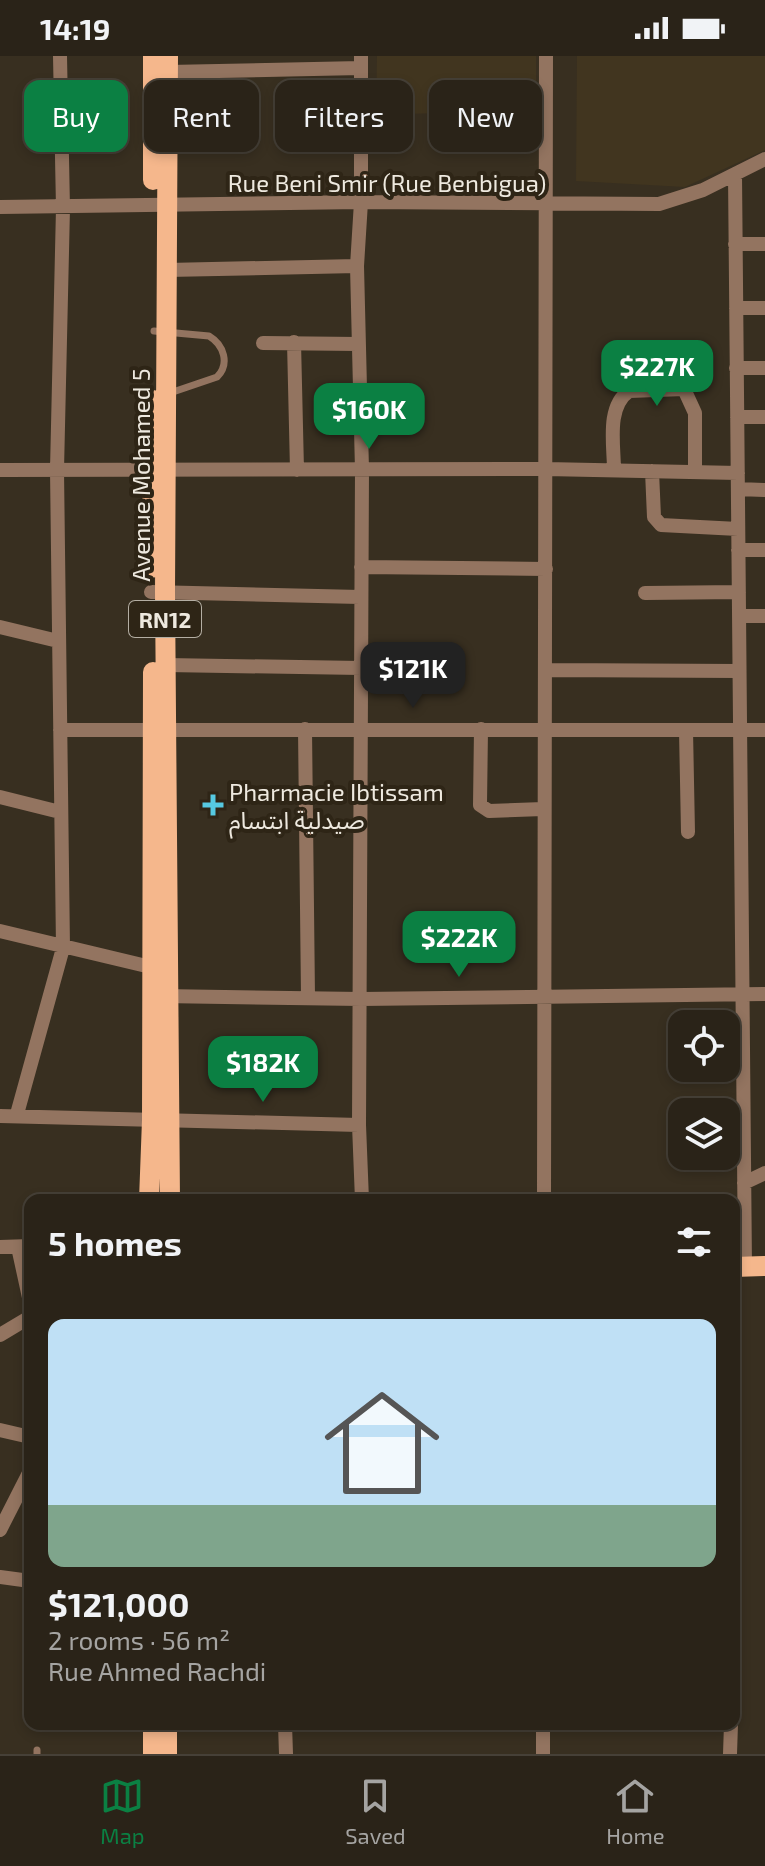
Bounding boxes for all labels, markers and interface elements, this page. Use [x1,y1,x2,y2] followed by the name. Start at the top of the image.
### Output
[40,10,110,46] text: 14:19
[24,80,128,152] chip: Buy
[144,80,259,152] chip: Rent
[275,80,413,152] chip: Filters
[429,80,542,152] chip: New
[228,168,546,197] street label: Rue Beni Smir (Rue Benbigua)
[601,340,713,408] pin: $227K
[619,350,695,381] text: $227K
[126,368,155,582] street label: Avenue Mohamed 5
[313,383,425,451] pin: $160K
[332,393,406,424] text: $160K
[129,601,201,637] road number: RN12
[357,642,469,710] pin: $121K
[378,652,448,683] text: $121K
[229,777,444,839] place label: Pharmacie Ibtissam صيدلية ابتسام
[204,796,222,814] marker: Pharmacie Ibtissam صيدلية ابتسام
[403,911,515,979] pin: $222K
[421,921,497,952] text: $222K
[668,1010,740,1170] map controls
[668,1010,740,1082] button: locate
[207,1036,319,1104] pin: $182K
[226,1046,300,1077] text: $182K
[668,1098,740,1170] button: layers
[672,1220,716,1264] icon: filters
[48,1222,182,1263] text: 5 homes
[310,1371,454,1515] icon: home
[48,1583,189,1624] text: $121,000
[48,1624,230,1655] text: 2 rooms · 56 m²
[48,1655,266,1686] text: Rue Ahmed Rachdi
[100,1774,145,1848] tab: Map
[345,1774,406,1848] tab: Saved
[606,1774,665,1848] tab: Home

